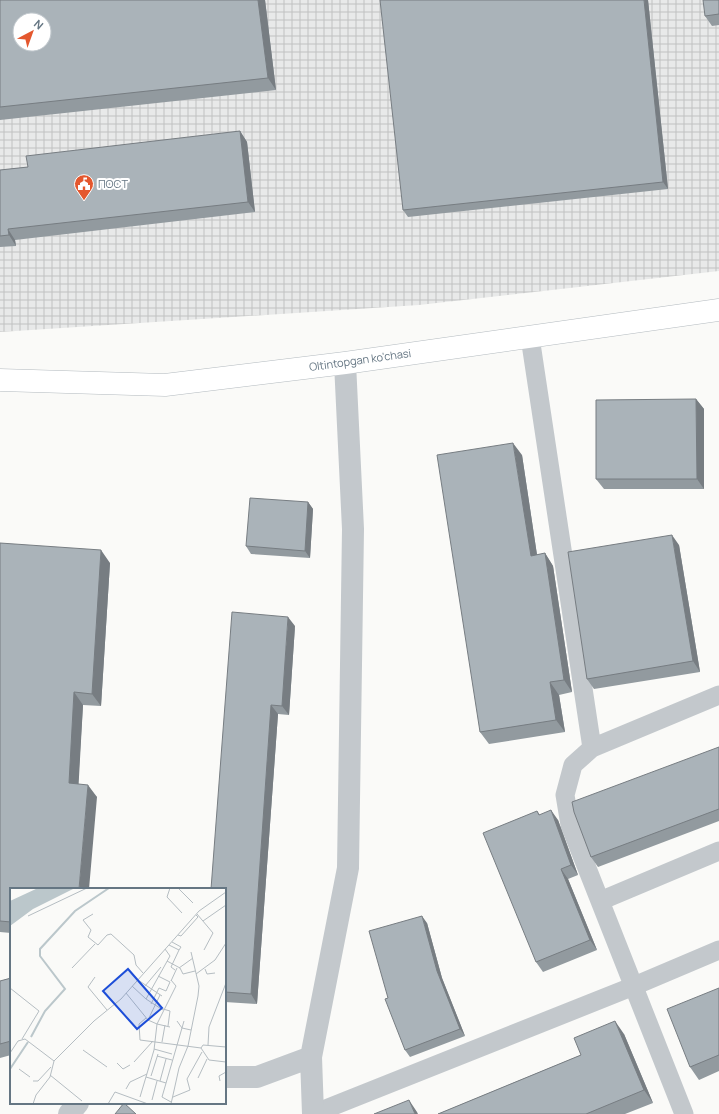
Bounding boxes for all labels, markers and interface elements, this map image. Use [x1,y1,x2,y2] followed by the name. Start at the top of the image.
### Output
[12,12,52,52] north arrow
[31,16,47,32] text: N
[73,173,95,201] public building icon: ПОСТ
[98,176,128,191] place label: ПОСТ
[308,345,412,374] street label: Oltintopgan ko'chasi
[10,888,226,1104] inset map

